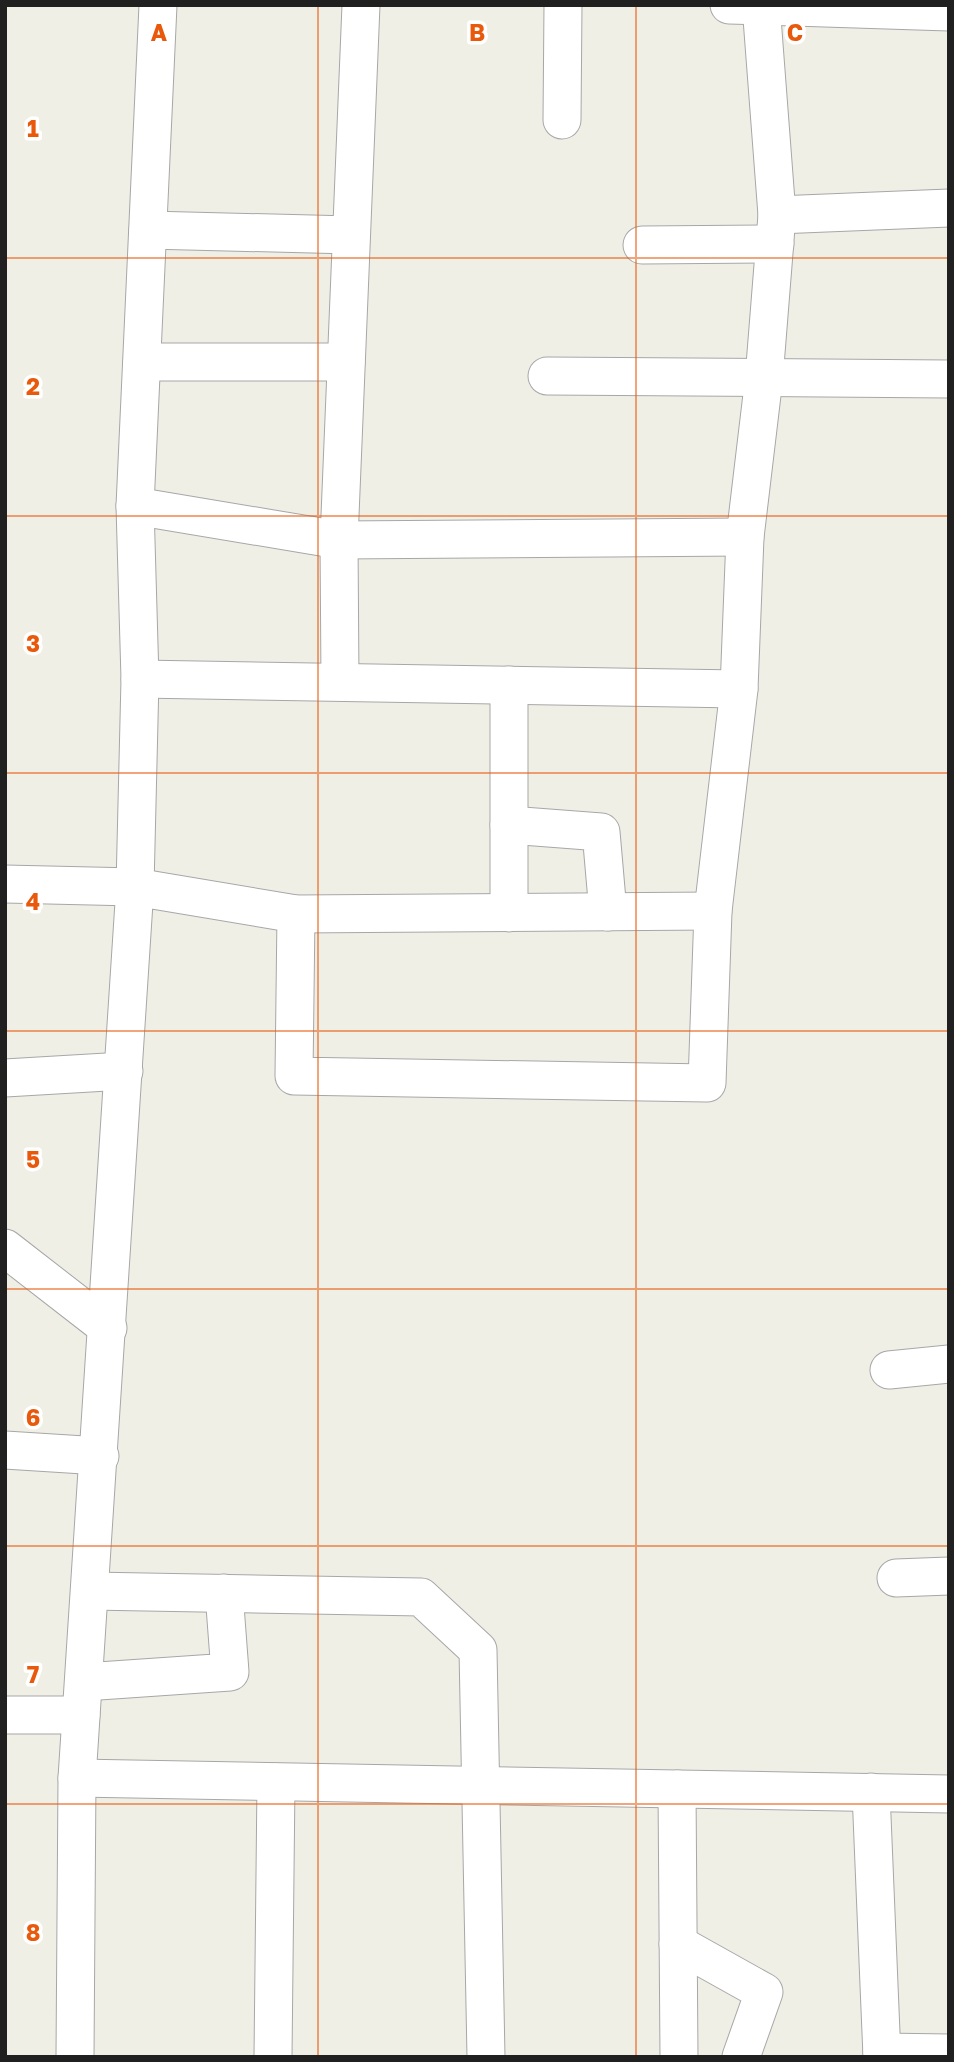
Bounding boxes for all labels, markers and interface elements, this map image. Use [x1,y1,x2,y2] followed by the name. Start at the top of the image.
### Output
[151,18,168,46] text: A
[469,18,485,46] text: B
[787,18,803,46] text: C
[27,114,39,142] text: 1
[26,372,40,400] text: 2
[26,629,40,657] text: 3
[26,887,40,915] text: 4
[26,1145,40,1173] text: 5
[26,1403,40,1431] text: 6
[27,1660,39,1688] text: 7
[26,1918,40,1946] text: 8

